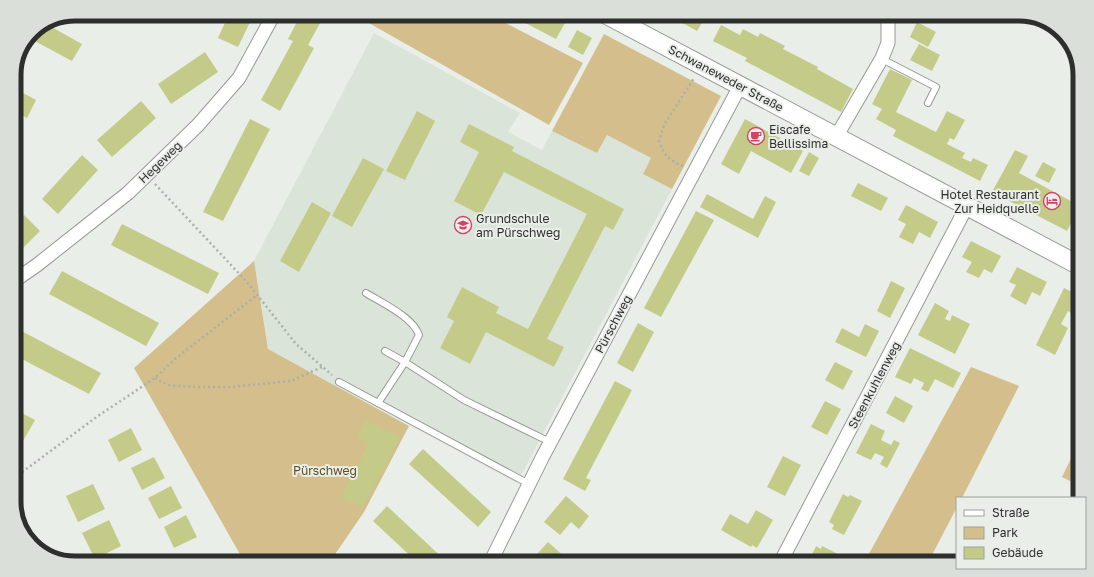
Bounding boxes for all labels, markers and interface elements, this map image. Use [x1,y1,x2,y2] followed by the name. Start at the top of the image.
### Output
[666,41,786,115] street label: Schwaneweder Straße
[769,122,828,151] place label: Eiscafe Bellissima
[746,126,766,146] cafe icon: Eiscafe Bellissima
[135,138,185,186] street label: Hegeweg
[940,187,1039,216] place label: Hotel Restaurant Zur Heidquelle
[1042,191,1062,211] hotel icon: Hotel Restaurant Zur Heidquelle
[476,211,560,240] place label: Grundschule am Pürschweg
[453,215,473,235] school or university icon: Grundschule am Pürschweg
[591,292,635,356] street label: Pürschweg
[845,339,903,431] street label: Steenkuhlenweg
[293,463,357,478] park label: Pürschweg
[956,497,1086,569] legend
[992,505,1030,520] text: Straße
[992,525,1018,540] text: Park
[992,545,1043,560] text: Gebäude

